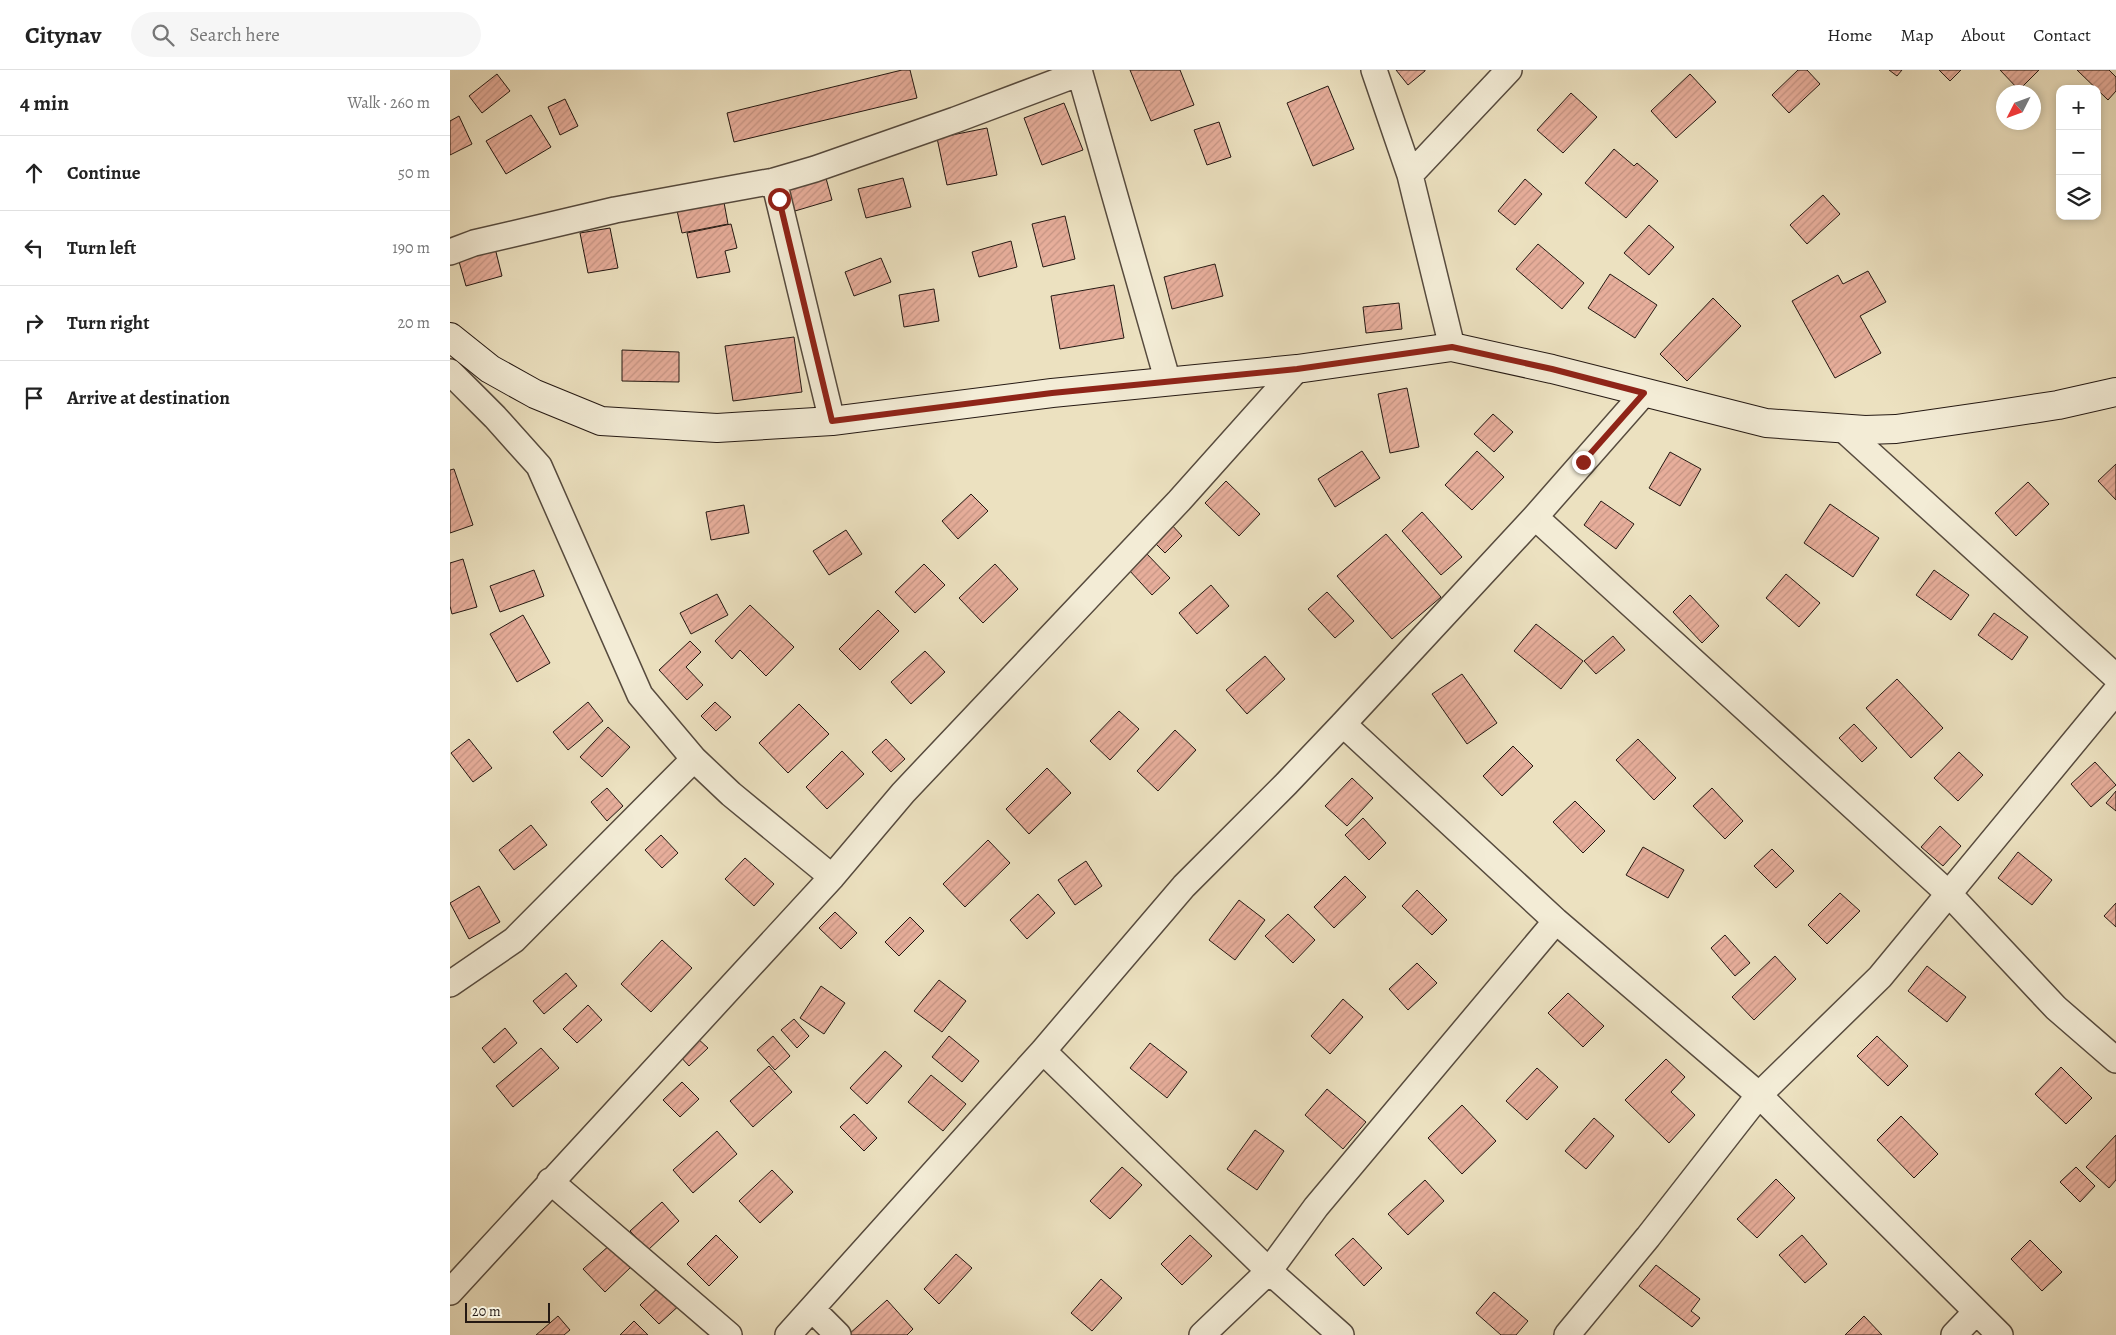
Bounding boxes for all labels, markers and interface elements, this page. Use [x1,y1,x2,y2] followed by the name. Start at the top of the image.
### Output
[131,12,481,57] search box
[25,19,101,51] text: Citynav
[149,21,177,49] icon: search
[189,22,280,48] text: Search here
[1827,23,1872,47] text: Home
[1900,23,1933,47] text: Map
[1961,23,2005,47] text: About
[2033,23,2091,47] text: Contact
[1996,85,2041,130] north arrow
[2056,85,2101,220] map controls
[2056,85,2101,130] button: +
[20,89,69,117] text: 4 min
[348,92,430,114] text: Walk · 260 m
[2056,130,2101,175] button: −
[20,159,48,187] icon: ahead
[67,160,141,186] text: Continue
[398,162,430,184] text: 50 m
[2056,175,2101,220] button: layers
[768,188,791,211] route start
[20,234,48,262] icon: left
[67,235,136,261] text: Turn left
[392,237,430,259] text: 190 m
[20,309,48,337] icon: right
[67,310,149,336] text: Turn right
[397,312,430,334] text: 20 m
[20,384,48,412] icon: arrive
[67,385,230,411] text: Arrive at destination
[1572,451,1595,474] route end
[465,1300,550,1323] scale bar
[472,1302,501,1321] text: 20 m

